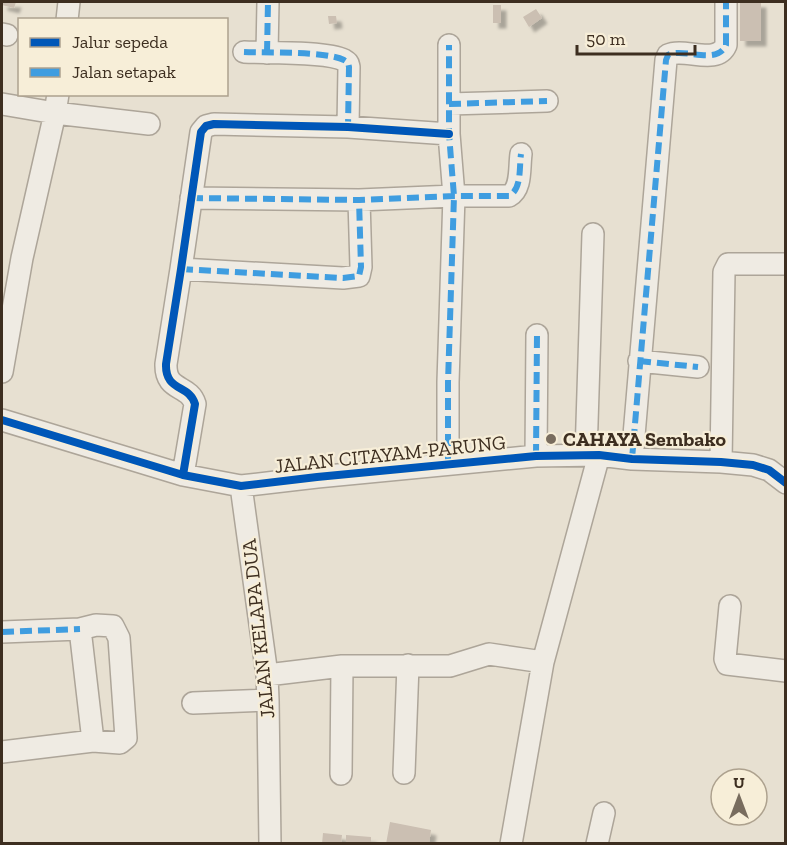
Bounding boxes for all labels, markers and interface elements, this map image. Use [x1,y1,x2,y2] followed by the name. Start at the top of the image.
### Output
[18,18,228,96] legend
[577,18,696,56] scale bar
[586,28,626,50] text: 50 m
[72,31,168,53] text: Jalur sepeda
[72,61,177,83] text: Jalan setapak
[563,427,726,451] place label: CAHAYA Sembako
[273,430,507,478] street label: JALAN CITAYAM-PARUNG
[544,432,558,446] marker: CAHAYA Sembako
[237,537,279,720] street label: JALAN KELAPA DUA
[709,767,769,827] north arrow
[733,773,745,792] text: U

